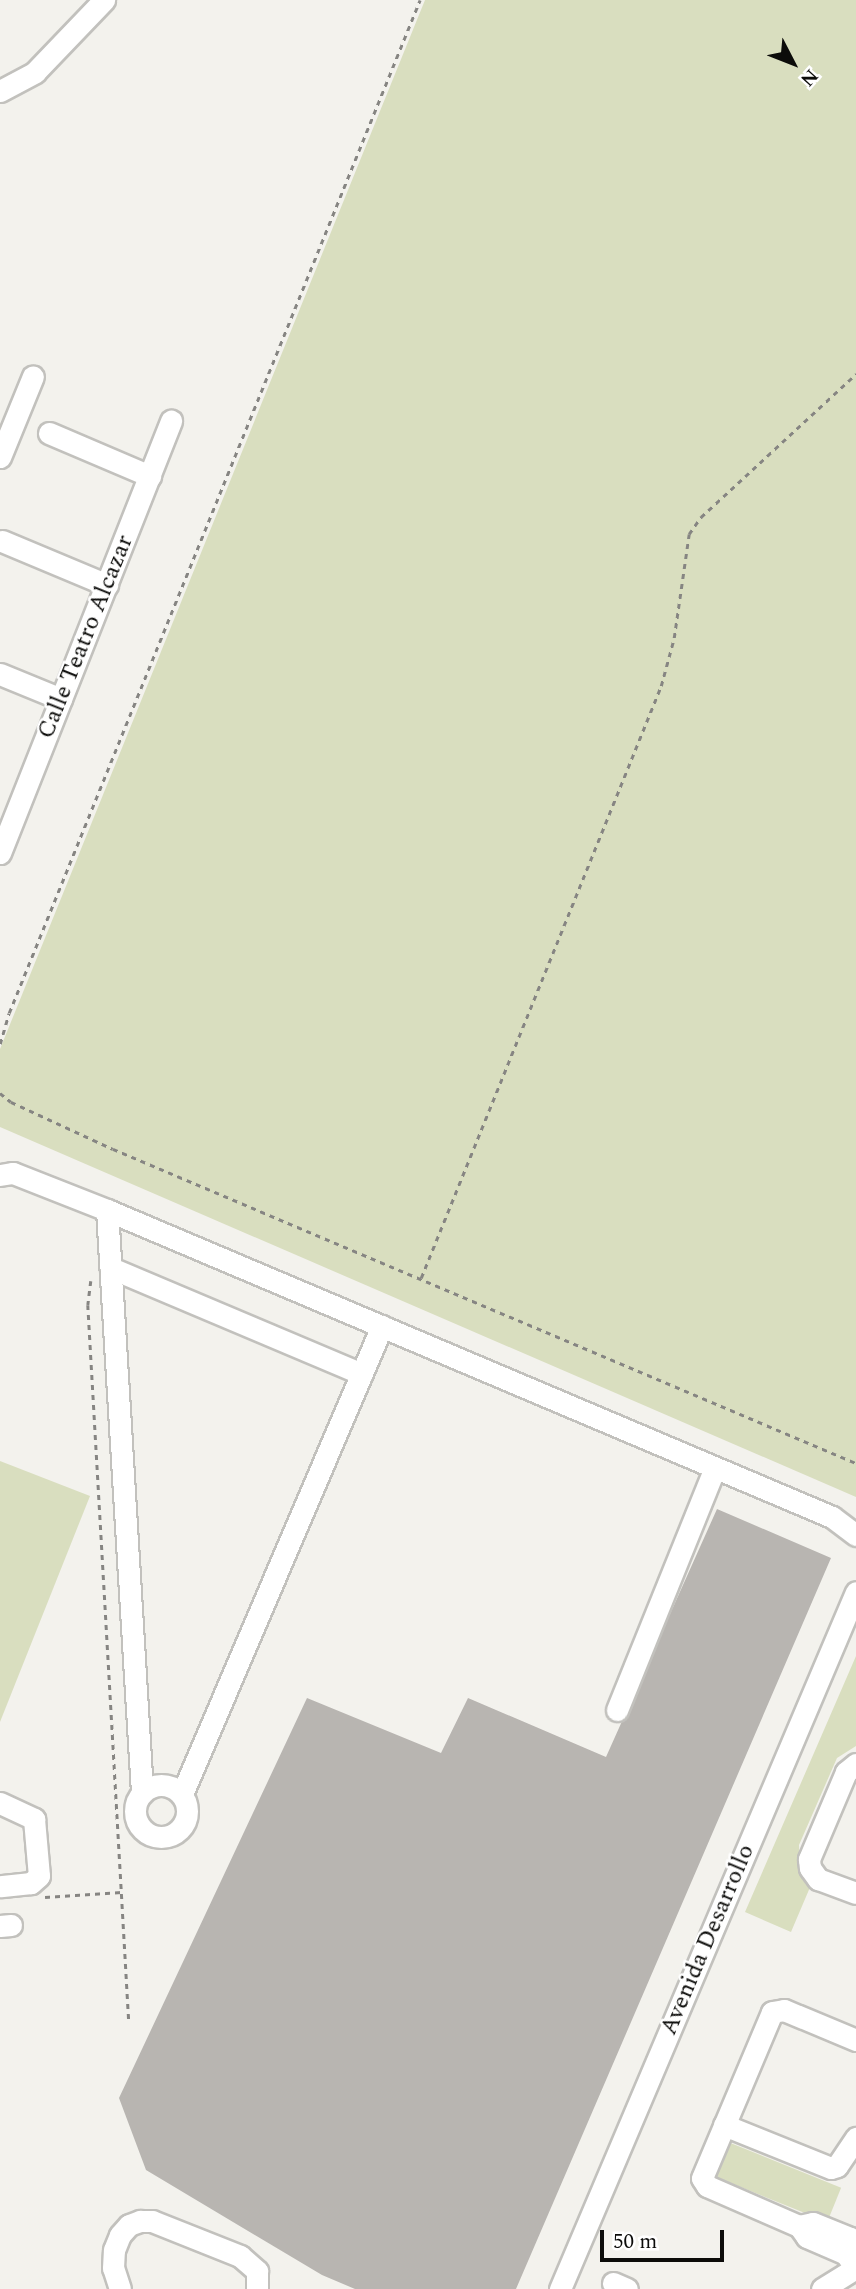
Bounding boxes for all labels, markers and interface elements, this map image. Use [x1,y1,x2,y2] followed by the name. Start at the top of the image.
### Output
[758,28,828,98] north arrow
[793,62,825,93] text: N
[32,531,140,743] street label: Calle Teatro Alcazar
[655,1840,761,2040] street label: Avenida Desarrollo
[604,2216,728,2260] scale bar
[613,2226,657,2258] text: 50 m

